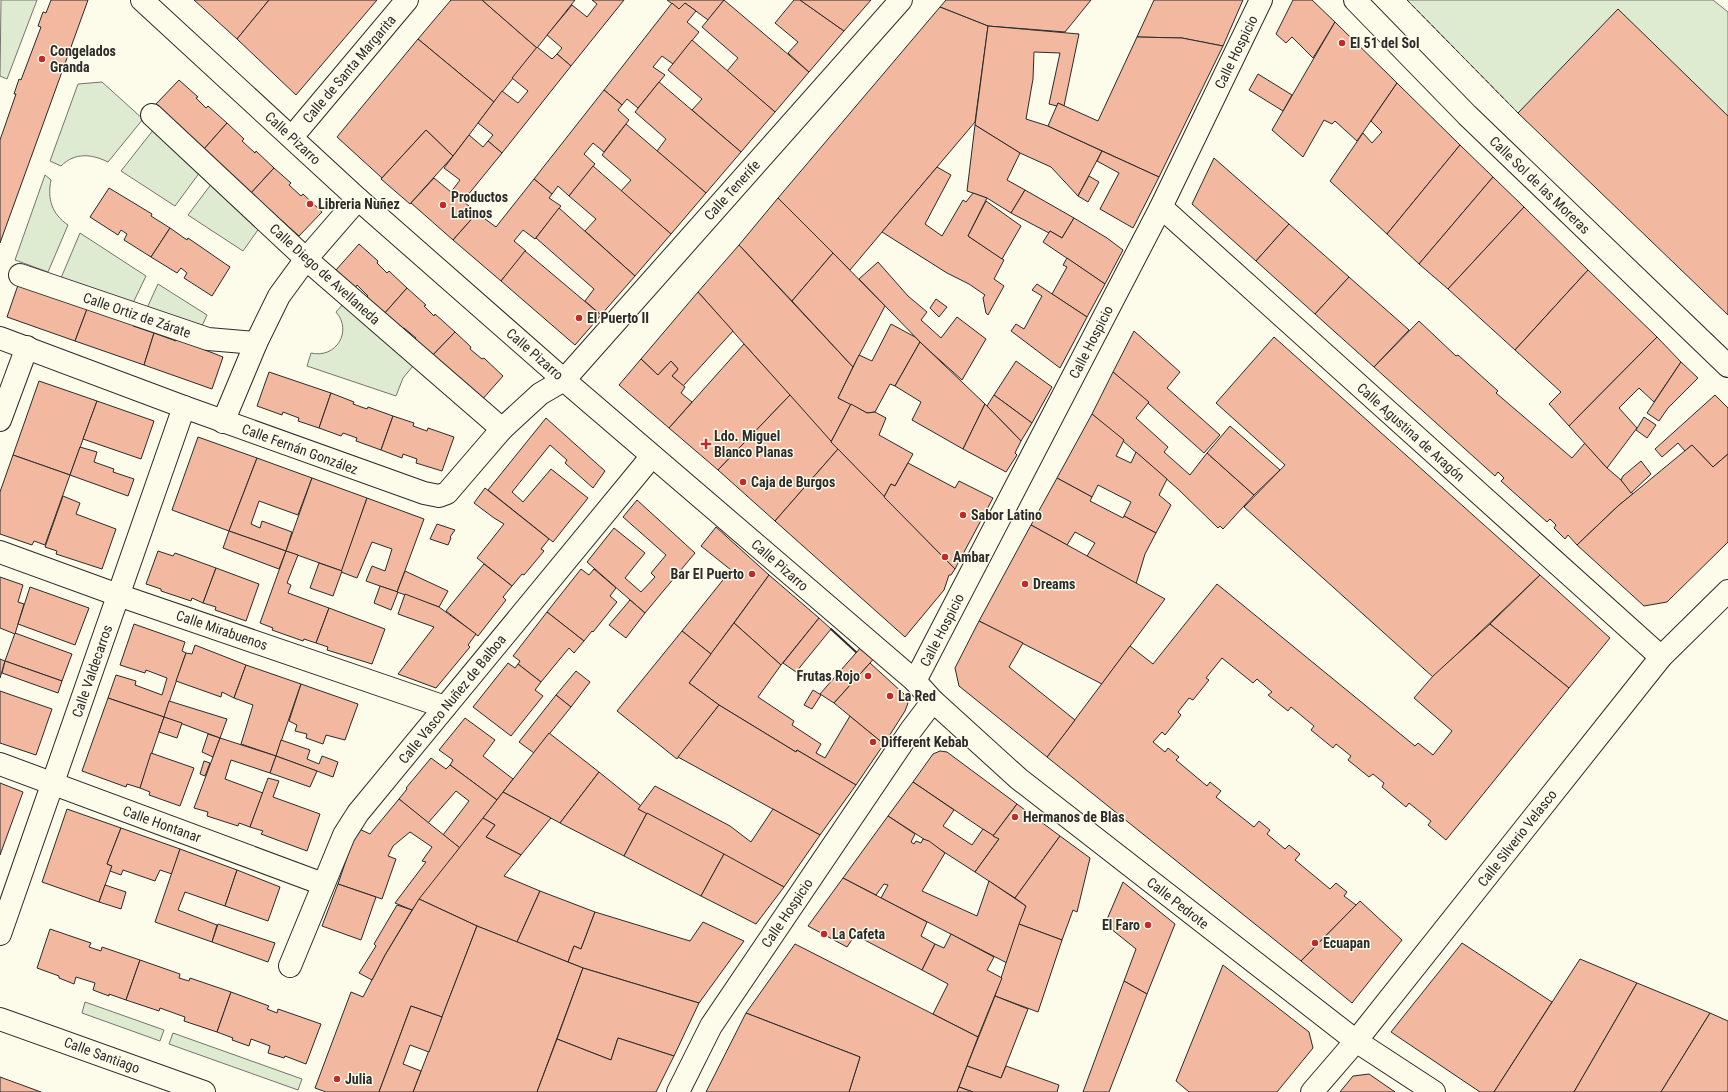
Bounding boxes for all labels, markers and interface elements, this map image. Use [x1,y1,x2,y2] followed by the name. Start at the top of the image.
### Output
[299,12,399,126] street label: Calle de Santa Margarita
[1211,13,1261,91] street label: Calle Hospicio
[1350,35,1419,51] place label: El 51 del Sol
[1337,38,1347,48] marker: El 51 del Sol
[50,43,116,75] place label: Congelados Granda
[37,54,47,64] marker: Congelados Granda
[262,108,324,168] street label: Calle Pizarro
[1487,133,1593,237] street label: Calle Sol de las Moreras
[701,156,763,223] street label: Calle Tenerife
[451,189,508,221] place label: Productos Latinos
[318,196,400,212] place label: Libreria Nuñez
[305,199,315,209] marker: Libreria Nuñez
[438,200,448,210] marker: Productos Latinos
[267,220,383,328] street label: Calle Diego de Avellaneda
[81,289,193,341] street label: Calle Ortiz de Zárate
[1066,303,1116,381] street label: Calle Hospicio
[587,310,649,326] place label: El Puerto II
[574,313,584,323] marker: El Puerto II
[503,325,567,383] street label: Calle Pizarro
[1354,379,1468,485] street label: Calle Agustina de Aragón
[240,421,360,477] street label: Calle Fernán González
[714,428,793,460] place label: Ldo. Miguel Blanco Planas
[701,439,711,449] marker: Ldo. Miguel Blanco Planas
[751,474,835,490] place label: Caja de Burgos
[738,477,748,487] marker: Caja de Burgos
[971,507,1042,523] place label: Sabor Latino
[958,510,968,520] marker: Sabor Latino
[748,536,812,594] street label: Calle Pizarro
[953,549,990,565] place label: Ambar
[940,552,950,562] marker: Ambar
[670,566,744,582] place label: Bar El Puerto
[747,569,757,579] marker: Bar El Puerto
[1033,576,1075,592] place label: Dreams
[1020,579,1030,589] marker: Dreams
[917,591,967,669] street label: Calle Hospicio
[174,607,270,653] street label: Calle Mirabuenos
[69,623,115,719] street label: Calle Valdecarros
[395,631,509,767] street label: Calle Vasco Nuñez de Balboa
[796,668,860,684] place label: Frutas Rojo
[863,671,873,681] marker: Frutas Rojo
[898,688,936,704] place label: La Red
[885,691,895,701] marker: La Red
[881,734,969,750] place label: Different Kebab
[868,737,878,747] marker: Different Kebab
[1474,786,1560,890] street label: Calle Silverio Velasco
[121,802,203,846] street label: Calle Hontanar
[1023,809,1125,825] place label: Hermanos de Blas
[1010,812,1020,822] marker: Hermanos de Blas
[1144,874,1212,932] street label: Calle Pedrote
[758,875,816,951] street label: Calle Hospicio
[1102,917,1140,933] place label: El Faro
[1143,920,1153,930] marker: El Faro
[832,926,886,942] place label: La Cafeta
[819,929,829,939] marker: La Cafeta
[1323,935,1370,951] place label: Ecuapan
[1310,938,1320,948] marker: Ecuapan
[62,1034,142,1076] street label: Calle Santiago
[345,1071,373,1087] place label: Julia
[332,1074,342,1084] marker: Julia

